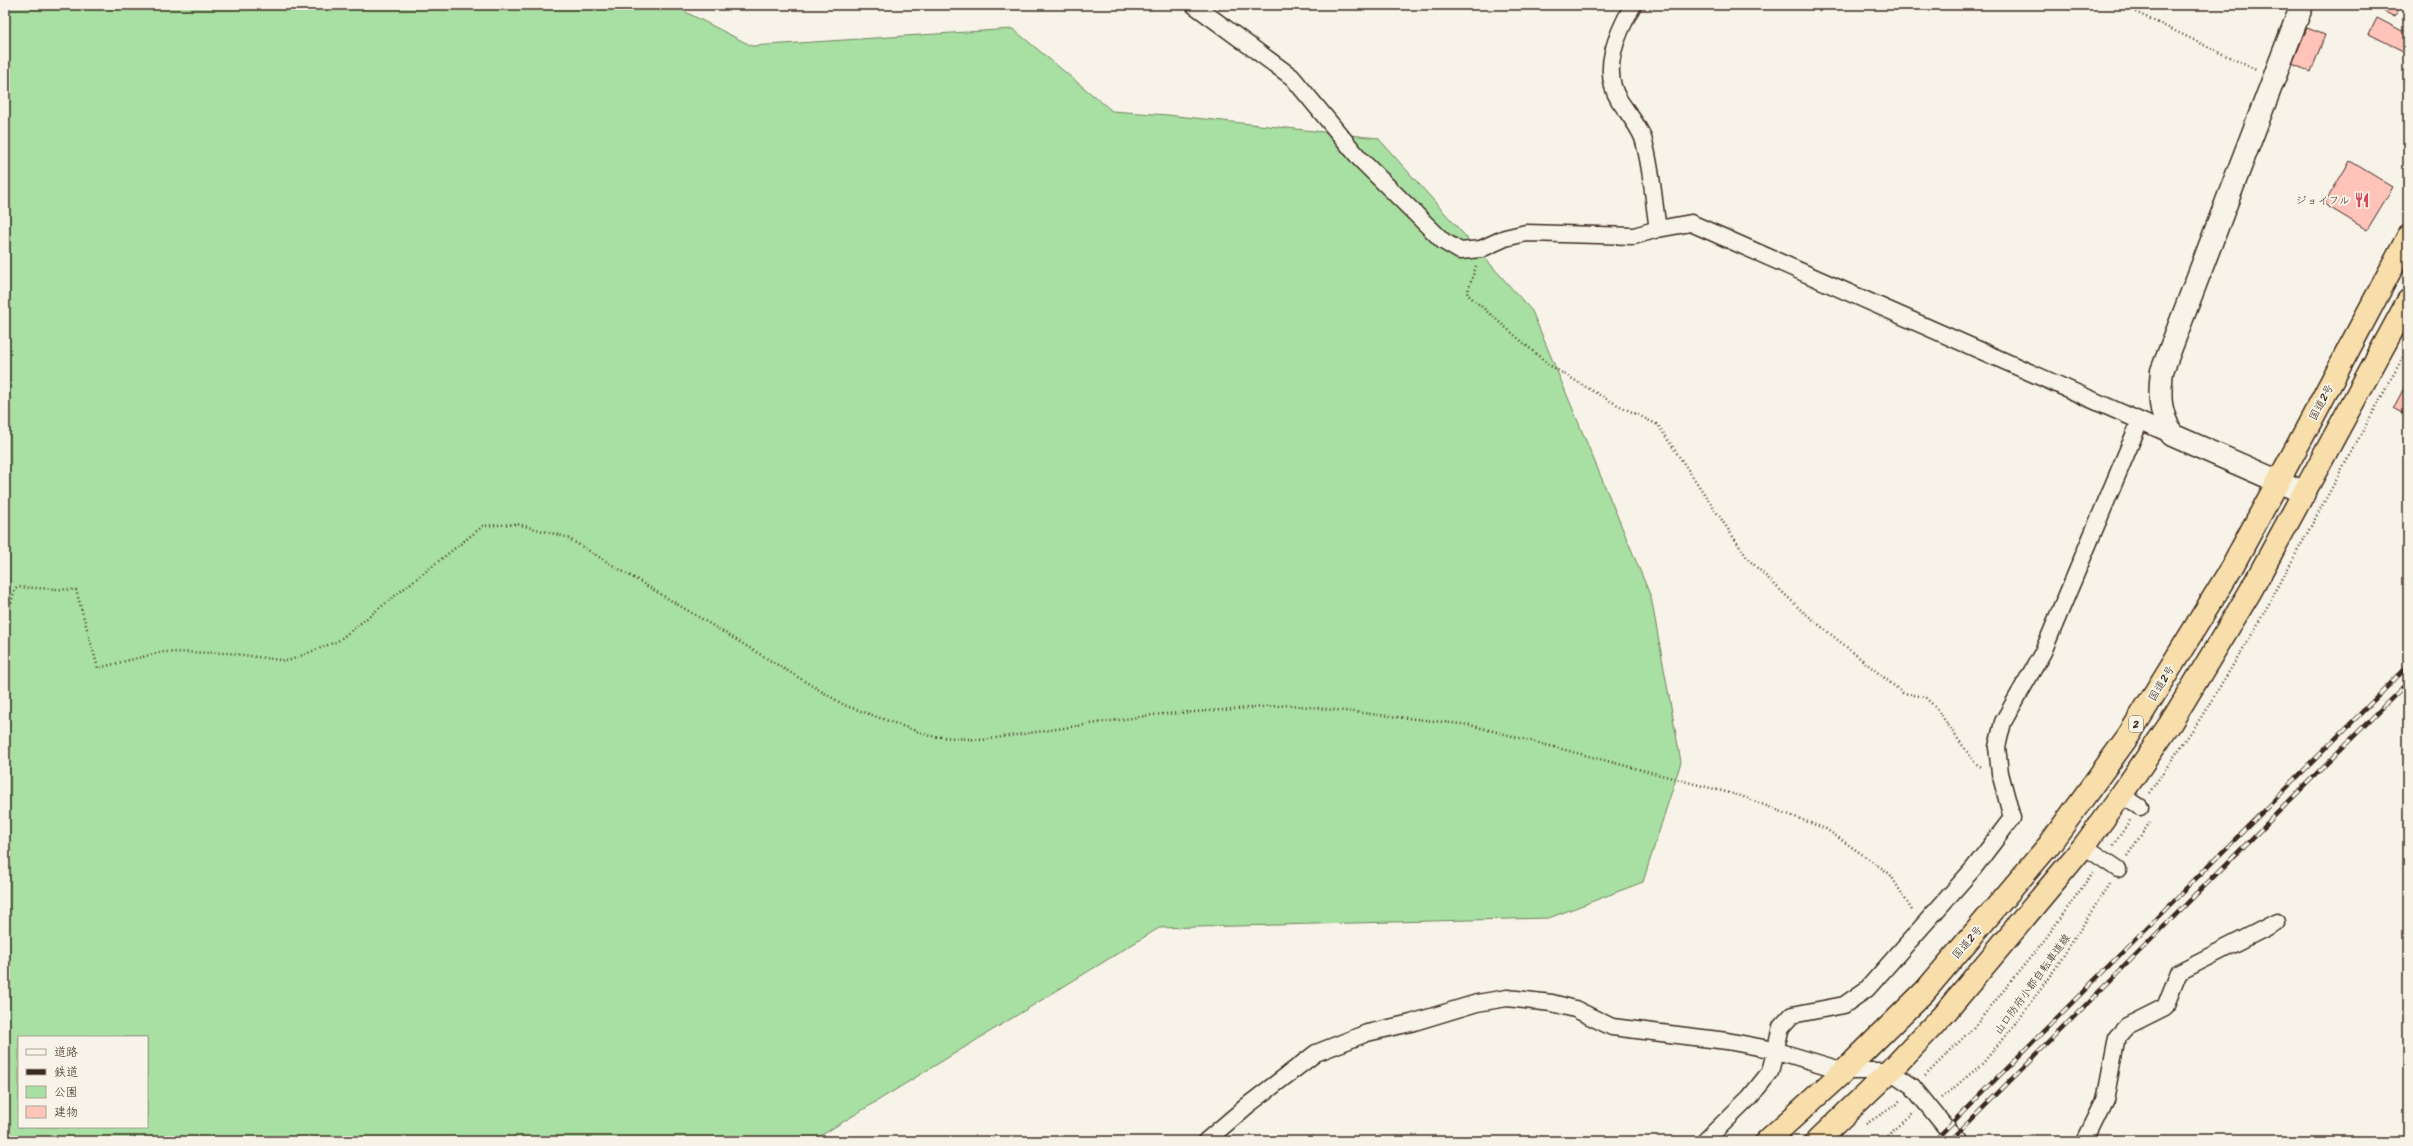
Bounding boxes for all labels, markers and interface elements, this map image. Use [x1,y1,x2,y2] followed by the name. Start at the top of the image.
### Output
[2295,191,2350,210] place label: ジョイフル
[2353,191,2371,209] restaurant icon: ジョイフル
[2304,380,2339,424] street label: 国道2号
[2143,661,2180,705] street label: 国道2号
[2129,716,2143,732] road number: 2
[1947,921,1987,963] street label: 国道2号
[1989,930,2076,1039] street label: 山口防府小郡自転車道線
[18,1036,148,1128] legend
[54,1041,78,1063] text: 道路
[54,1061,78,1083] text: 鉄道
[54,1081,78,1103] text: 公園
[54,1101,78,1123] text: 建物

